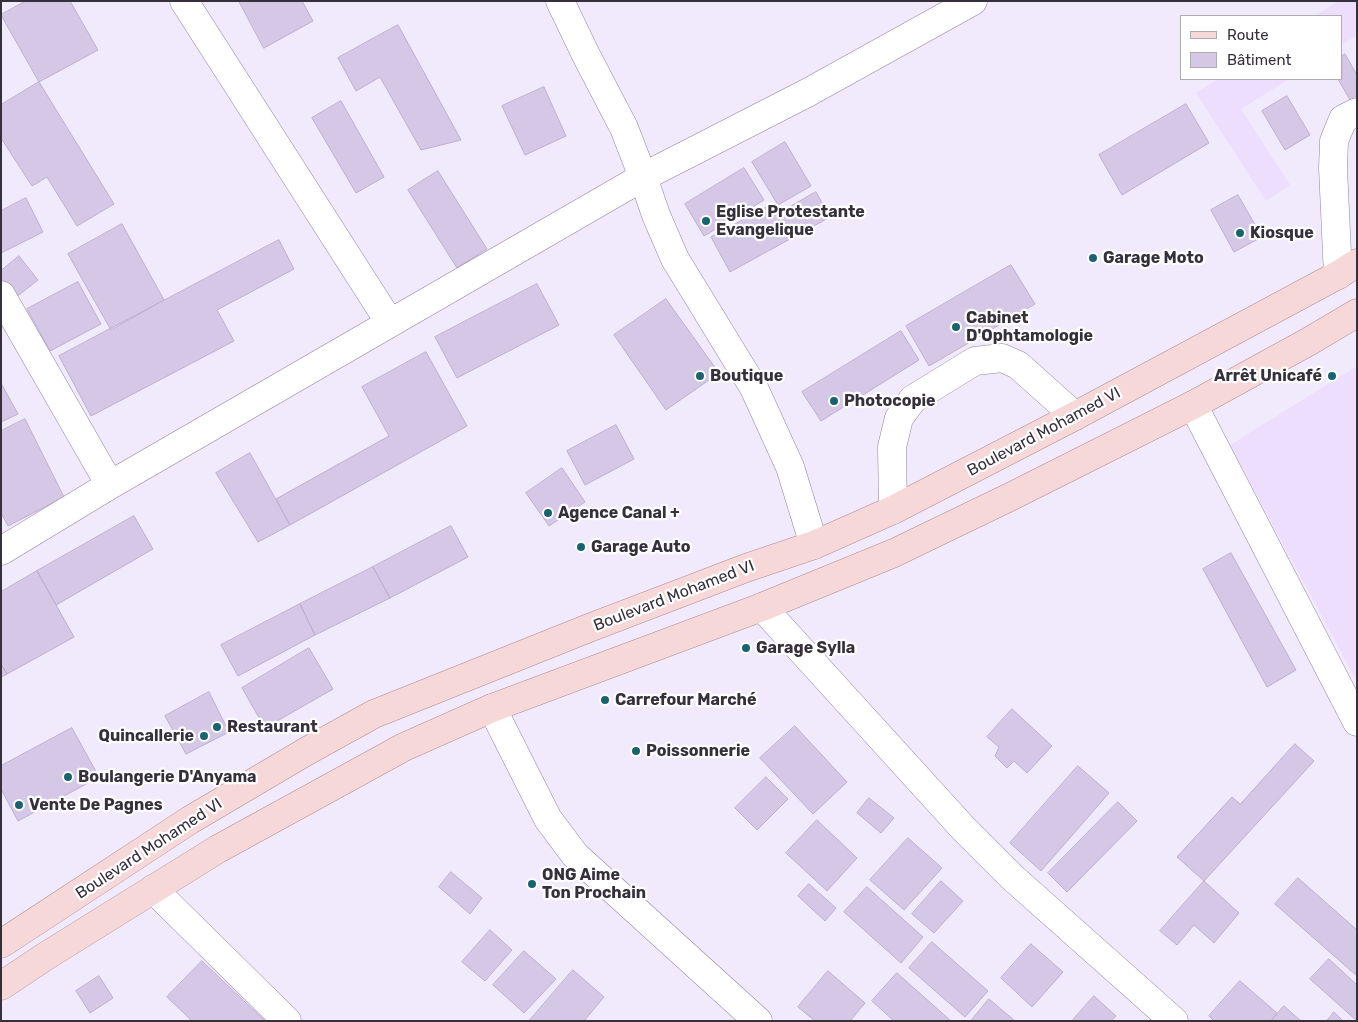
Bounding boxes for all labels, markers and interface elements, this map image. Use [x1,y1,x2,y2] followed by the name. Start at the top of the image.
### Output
[1180,15,1343,80] legend
[1227,26,1269,44] text: Route
[1227,51,1291,69] text: Bâtiment
[716,202,865,240] place label: Eglise Protestante Evangelique
[700,215,712,227] marker: Eglise Protestante Evangelique
[1250,223,1314,243] place label: Kiosque
[1234,227,1246,239] marker: Kiosque
[1103,248,1204,268] place label: Garage Moto
[1087,252,1099,264] marker: Garage Moto
[966,308,1093,346] place label: Cabinet D'Ophtamologie
[950,321,962,333] marker: Cabinet D'Ophtamologie
[710,366,783,386] place label: Boutique
[1214,366,1322,386] place label: Arrêt Unicafé
[694,370,706,382] marker: Boutique
[1326,370,1338,382] marker: Arrêt Unicafé
[964,383,1124,481] street label: Boulevard Mohamed VI
[844,391,936,411] place label: Photocopie
[828,395,840,407] marker: Photocopie
[558,503,680,523] place label: Agence Canal +
[542,507,554,519] marker: Agence Canal +
[591,537,690,557] place label: Garage Auto
[575,541,587,553] marker: Garage Auto
[591,556,757,636] street label: Boulevard Mohamed VI
[756,638,855,658] place label: Garage Sylla
[740,642,752,654] marker: Garage Sylla
[615,690,756,710] place label: Carrefour Marché
[599,694,611,706] marker: Carrefour Marché
[227,717,318,737] place label: Restaurant
[211,721,223,733] marker: Restaurant
[99,726,194,746] place label: Quincallerie
[198,730,210,742] marker: Quincallerie
[646,741,750,761] place label: Poissonnerie
[630,745,642,757] marker: Poissonnerie
[78,767,257,787] place label: Boulangerie D'Anyama
[62,771,74,783] marker: Boulangerie D'Anyama
[72,794,226,904] street label: Boulevard Mohamed VI
[29,795,163,815] place label: Vente De Pagnes
[13,799,25,811] marker: Vente De Pagnes
[542,865,646,903] place label: ONG Aime Ton Prochain
[526,878,538,890] marker: ONG Aime Ton Prochain

